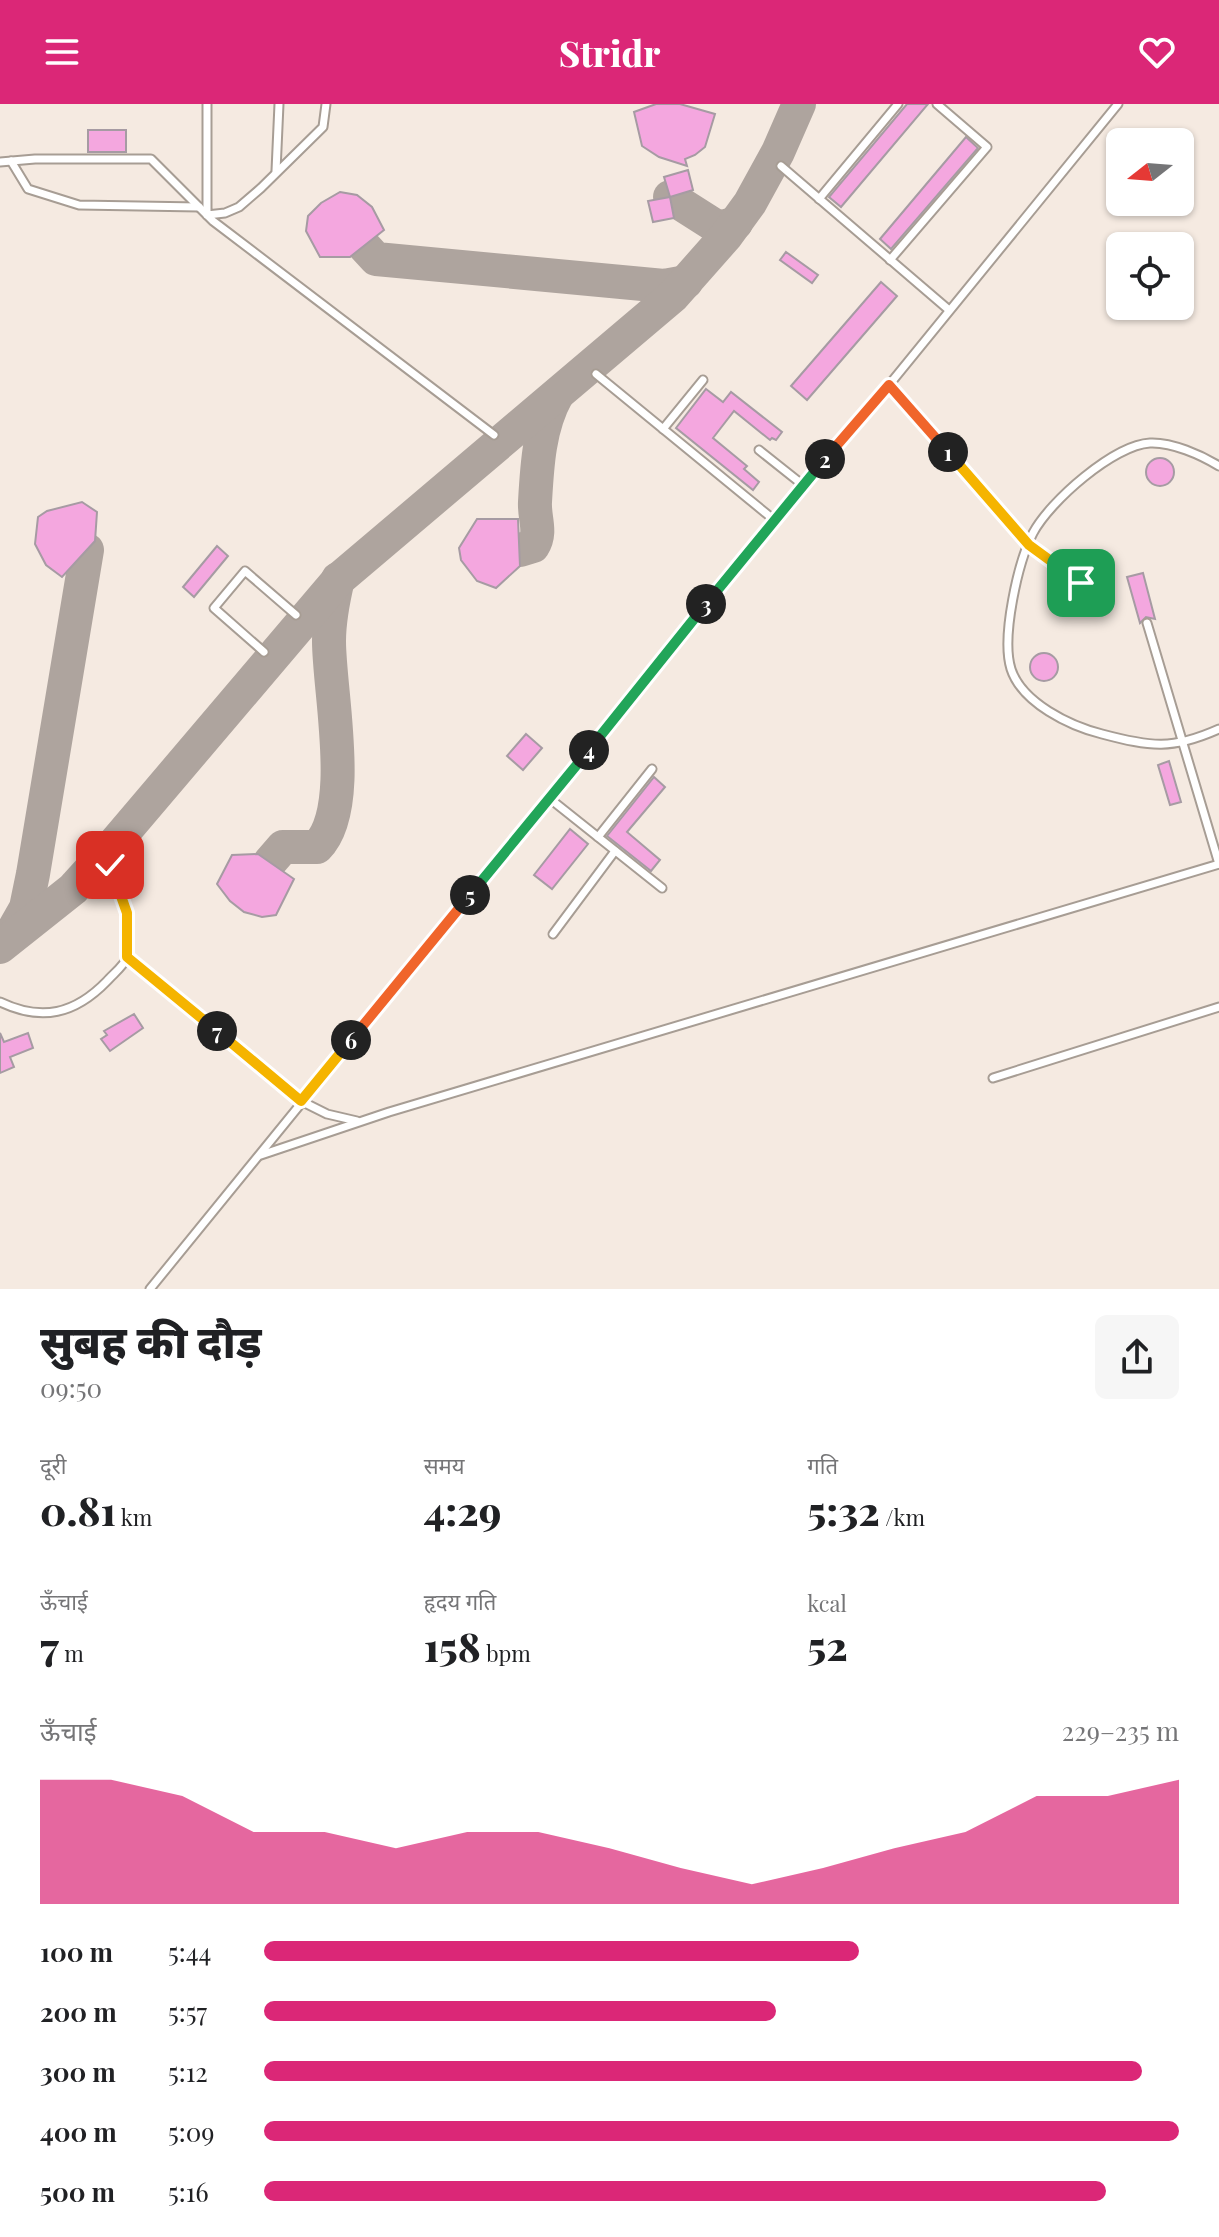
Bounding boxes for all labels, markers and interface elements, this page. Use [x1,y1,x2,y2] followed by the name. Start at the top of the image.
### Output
[559,28,660,76] text: Stridr
[40,30,84,74] icon: menu
[1135,30,1179,74] icon: heart
[1106,128,1194,216] north arrow
[1106,128,1194,320] map controls
[1106,232,1194,320] button: locate
[928,432,968,472] pin: 1
[944,437,952,467] text: 1
[805,439,845,479] pin: 2
[819,444,831,474] text: 2
[1047,549,1115,617] pin
[1059,561,1103,605] icon: arrive
[686,584,726,624] pin: 3
[701,589,711,619] text: 3
[569,730,609,770] pin: 4
[583,735,595,765] text: 4
[76,831,144,899] pin
[88,843,132,887] icon: check
[450,875,490,915] pin: 5
[465,880,475,910] text: 5
[197,1011,237,1051] pin: 7
[212,1016,222,1046] text: 7
[331,1020,371,1060] pin: 6
[345,1025,357,1055] text: 6
[40,1310,261,1369] text: सुबह की दौड़
[1095,1315,1179,1399] button: share
[40,1370,102,1405] text: 09:50
[40,1450,66,1480] text: दूरी
[424,1450,464,1480] text: समय
[807,1450,838,1480] text: गति
[40,1483,116,1536] text: 0.81
[424,1483,501,1536] text: 4:29
[807,1483,880,1536] text: 5:32
[116,1502,152,1532] text: km
[880,1502,925,1532] text: /km
[40,1586,88,1616] text: ऊँचाई
[424,1586,496,1616] text: हृदय गति
[807,1588,847,1618] text: kcal
[807,1618,848,1671] text: 52
[40,1619,59,1672] text: 7
[424,1619,481,1672] text: 158
[59,1638,84,1668] text: m
[481,1638,531,1668] text: bpm
[40,1713,96,1748] text: ऊँचाई
[1062,1713,1179,1748] text: 229–235 m
[40,1934,113,1969] text: 100 m
[168,1934,211,1969] text: 5:44
[40,1994,117,2029] text: 200 m
[168,1994,207,2029] text: 5:57
[40,2054,116,2089] text: 300 m
[168,2054,208,2089] text: 5:12
[40,2114,117,2149] text: 400 m
[168,2114,215,2149] text: 5:09
[40,2174,115,2209] text: 500 m
[168,2174,209,2209] text: 5:16

